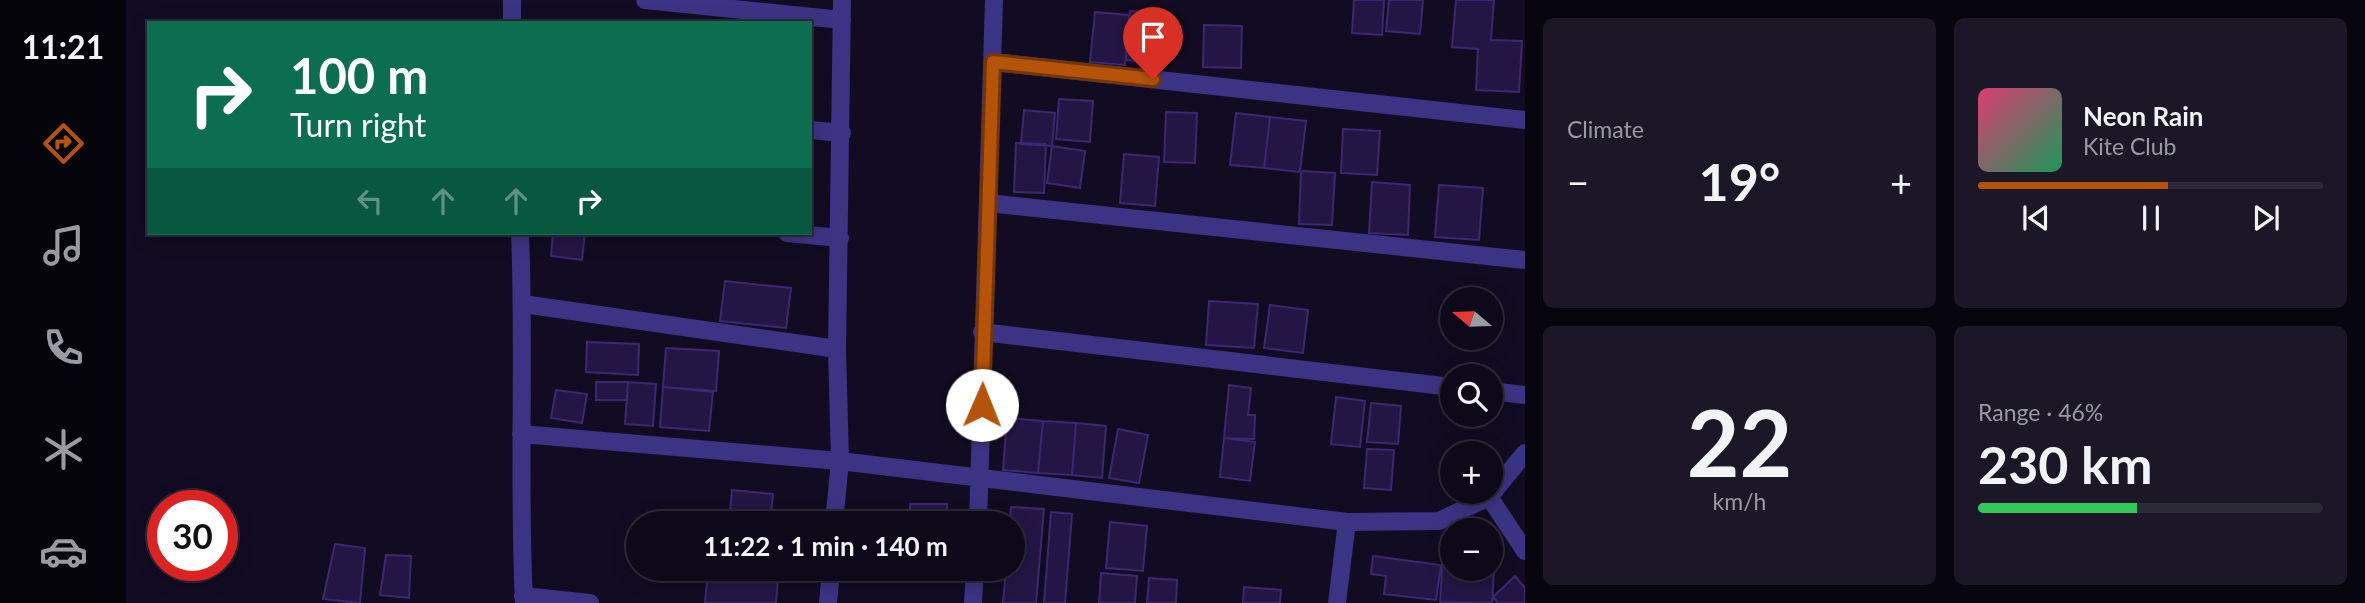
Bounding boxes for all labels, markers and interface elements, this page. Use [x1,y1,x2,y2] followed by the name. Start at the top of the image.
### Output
[1123,7,1183,79] pin
[1134,18,1172,56] icon: arrive
[22,27,104,66] text: 11:21
[290,46,428,104] text: 100 m
[175,49,266,140] icon: right
[2083,100,2203,132] text: Neon Rain
[290,105,426,144] text: Turn right
[1567,115,1644,143] text: Climate
[39,119,88,168] icon: directions
[2083,132,2176,160] text: Kite Club
[1699,150,1780,212] text: 19°
[1567,159,1589,205] text: −
[1890,159,1912,205] text: +
[351,182,389,220] icon: left
[424,182,462,220] icon: ahead
[497,182,535,220] icon: ahead
[570,182,608,220] icon: right
[2017,199,2055,237] icon: previous
[2132,199,2170,237] icon: pause
[2247,199,2285,237] icon: next
[39,221,88,270] icon: music
[1440,287,1503,350] north arrow
[1440,287,1503,581] map controls
[39,323,88,372] icon: phone
[1440,364,1503,427] button: search
[945,368,1019,442] position arrow
[1687,387,1792,496] text: 22
[1978,398,2103,426] text: Range · 46%
[39,425,88,474] icon: climate
[1978,433,2152,495] text: 230 km
[1440,441,1503,504] button: +
[1713,487,1766,515] text: km/h
[147,490,238,581] speed limit sign: 30
[1440,518,1503,581] button: −
[39,527,88,576] icon: car
[703,530,948,562] text: 11:22 · 1 min · 140 m

